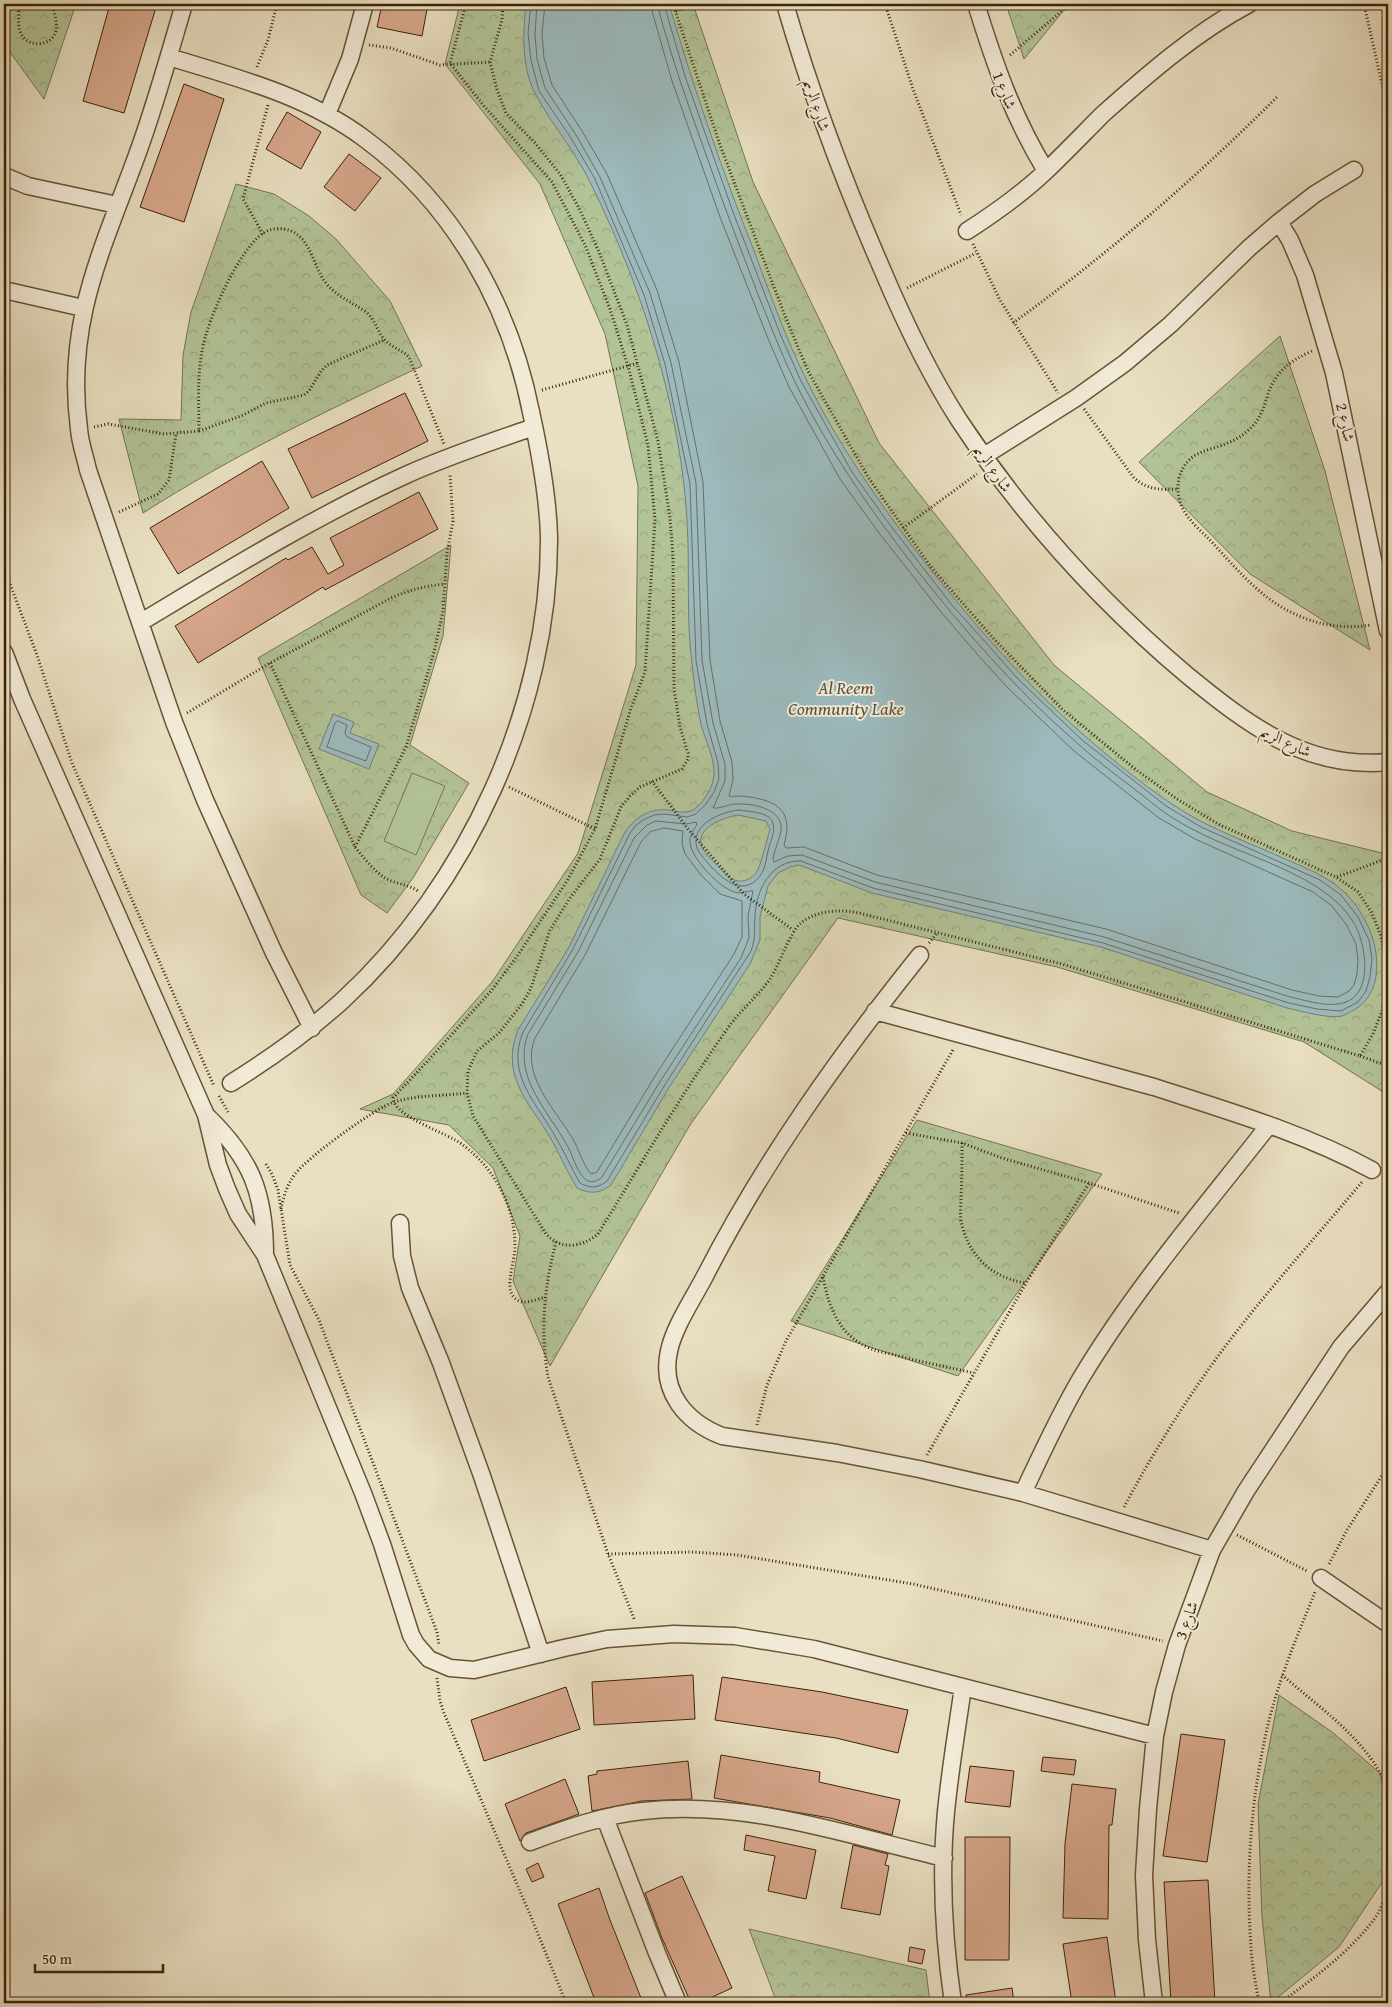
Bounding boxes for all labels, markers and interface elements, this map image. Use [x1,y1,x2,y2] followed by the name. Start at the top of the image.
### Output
[985,67,1023,113] street label: شارع 1
[794,76,837,135] street label: شارع الريم
[1328,400,1362,444] street label: شارع 2
[965,439,1019,499] street label: شارع الريم
[788,674,904,722] water label: Al Reem Community Lake
[1255,719,1315,766] street label: شارع الريم
[1168,1598,1206,1643] street label: شارع 3
[35,1942,162,1974] scale bar
[42,1948,73,1969] text: 50 m

